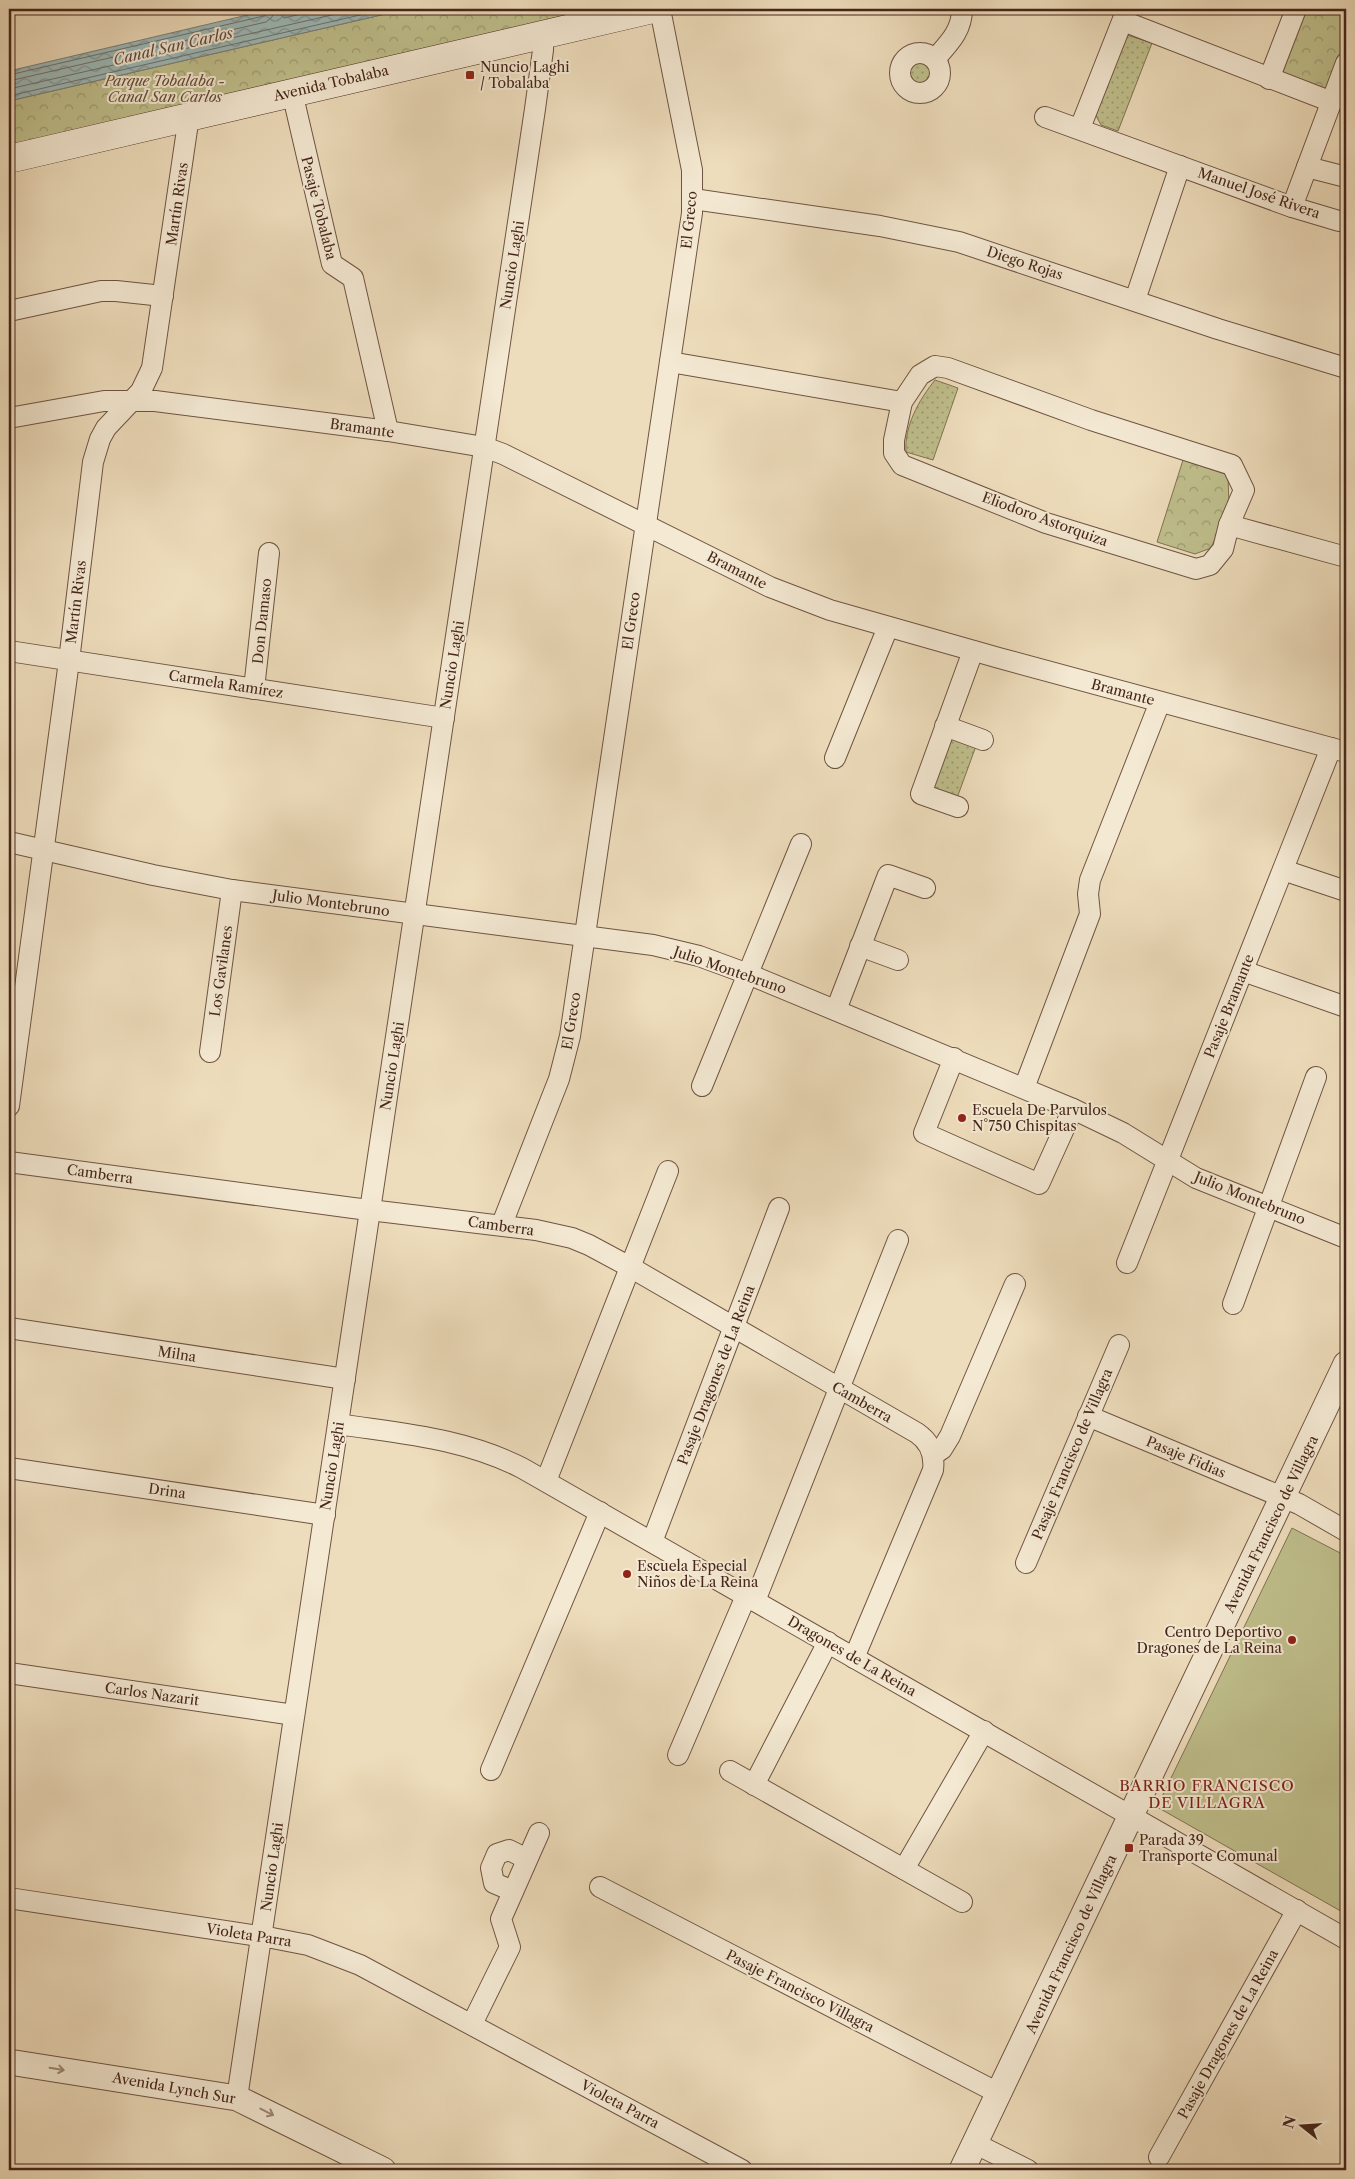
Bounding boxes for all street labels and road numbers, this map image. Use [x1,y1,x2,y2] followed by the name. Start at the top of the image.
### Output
[271,61,391,105] street label: Avenida Tobalaba
[297,154,341,262] street label: Pasaje Tobalaba
[162,161,192,247] street label: Martín Rivas
[1195,164,1323,223] street label: Manuel José Rivera
[677,190,701,250] street label: El Greco
[496,219,528,311] street label: Nuncio Laghi
[985,242,1065,284] street label: Diego Rojas
[329,415,396,441] street label: Bramante
[980,488,1111,550] street label: Eliodoro Astorquiza
[704,547,770,593] street label: Bramante
[62,559,90,645] street label: Martín Rivas
[249,577,275,665] street label: Don Damaso
[618,591,644,651] street label: El Greco
[436,619,468,711] street label: Nuncio Laghi
[167,666,285,702] street label: Carmela Ramírez
[1089,675,1157,709] street label: Bramante
[269,886,391,920] street label: Julio Montebruno
[206,924,236,1018] street label: Los Gavilanes
[669,942,789,998] street label: Julio Montebruno
[1200,951,1258,1061] street label: Pasaje Bramante
[558,991,584,1051] street label: El Greco
[376,1020,408,1112] street label: Nuncio Laghi
[66,1160,135,1188] street label: Camberra
[1190,1167,1308,1229] street label: Julio Montebruno
[467,1212,536,1240] street label: Camberra
[673,1282,759,1467] street label: Pasaje Dragones de La Reina
[156,1342,198,1366] street label: Milna
[1028,1365,1116,1542] street label: Pasaje Francisco de Villagra
[829,1378,896,1427] street label: Camberra
[316,1420,348,1512] street label: Nuncio Laghi
[1143,1432,1229,1482] street label: Pasaje Fidias
[1220,1432,1322,1617] street label: Avenida Francisco de Villagra
[147,1479,188,1503] street label: Drina
[784,1612,920,1700] street label: Dragones de La Reina
[104,1678,200,1710] street label: Carlos Nazarit
[257,1821,287,1913] street label: Nuncio Laghi
[1021,1851,1121,2037] street label: Avenida Francisco de Villagra
[204,1919,294,1951] street label: Violeta Parra
[723,1946,878,2037] street label: Pasaje Francisco Villagra
[1174,1946,1282,2122] street label: Pasaje Dragones de La Reina
[110,2068,237,2108] street label: Avenida Lynch Sur
[577,2075,663,2133] street label: Violeta Parra

